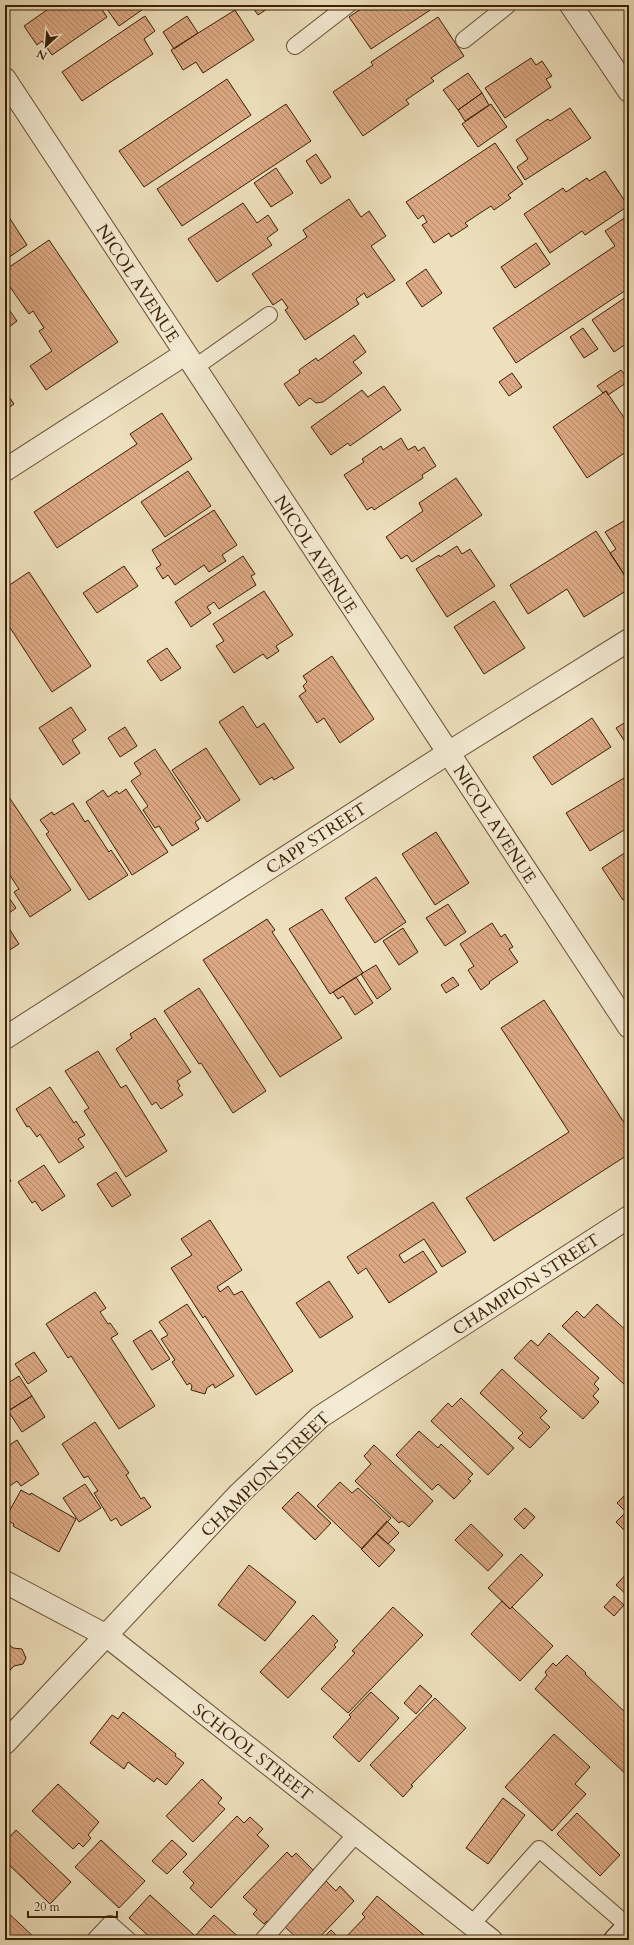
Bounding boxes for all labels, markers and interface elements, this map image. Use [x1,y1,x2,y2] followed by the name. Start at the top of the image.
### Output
[26,26,66,66] north arrow
[34,46,49,63] text: N
[91,220,184,347] street label: NICOL AVENUE
[269,491,362,618] street label: NICOL AVENUE
[448,761,541,888] street label: NICOL AVENUE
[261,797,371,880] street label: CAPP STREET
[448,1228,604,1341] street label: CHAMPION STREET
[196,1407,335,1542] street label: CHAMPION STREET
[188,1698,317,1806] street label: SCHOOL STREET
[28,1893,117,1919] scale bar
[34,1899,61,1915] text: 20 m

